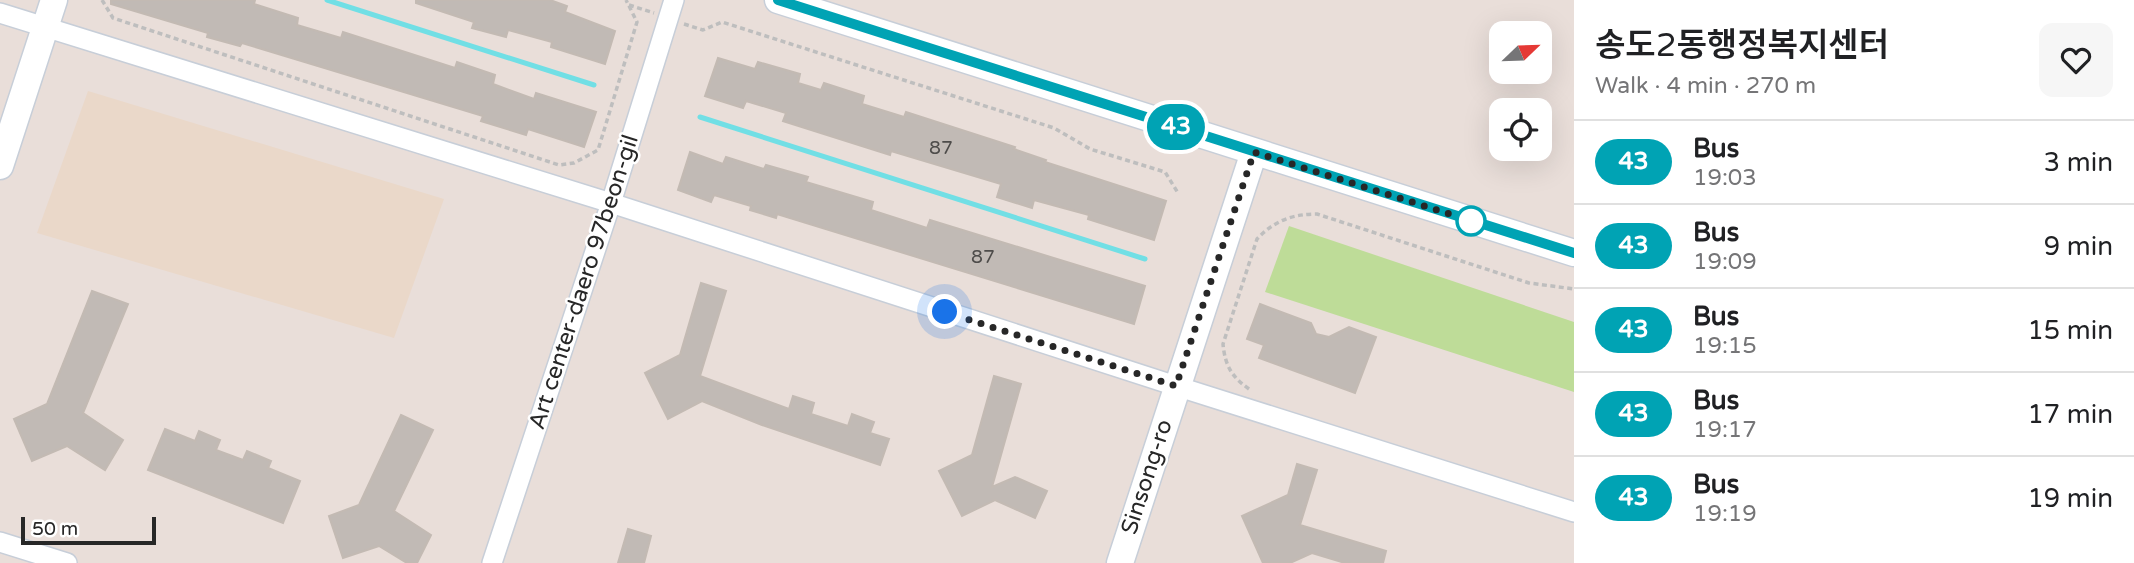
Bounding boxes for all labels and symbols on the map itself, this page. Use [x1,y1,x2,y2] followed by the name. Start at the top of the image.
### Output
[1489,21,1552,84] north arrow
[1144,104,1208,150] line badge: 43
[523,131,645,433] street label: Art center-daero 97beon-gil
[929,137,953,159] house number: 87
[1456,206,1486,236] unlabelled marker
[971,246,995,268] house number: 87
[927,294,962,329] your location
[1115,416,1179,538] street label: Sinsong-ro
[21,514,156,546] scale bar

